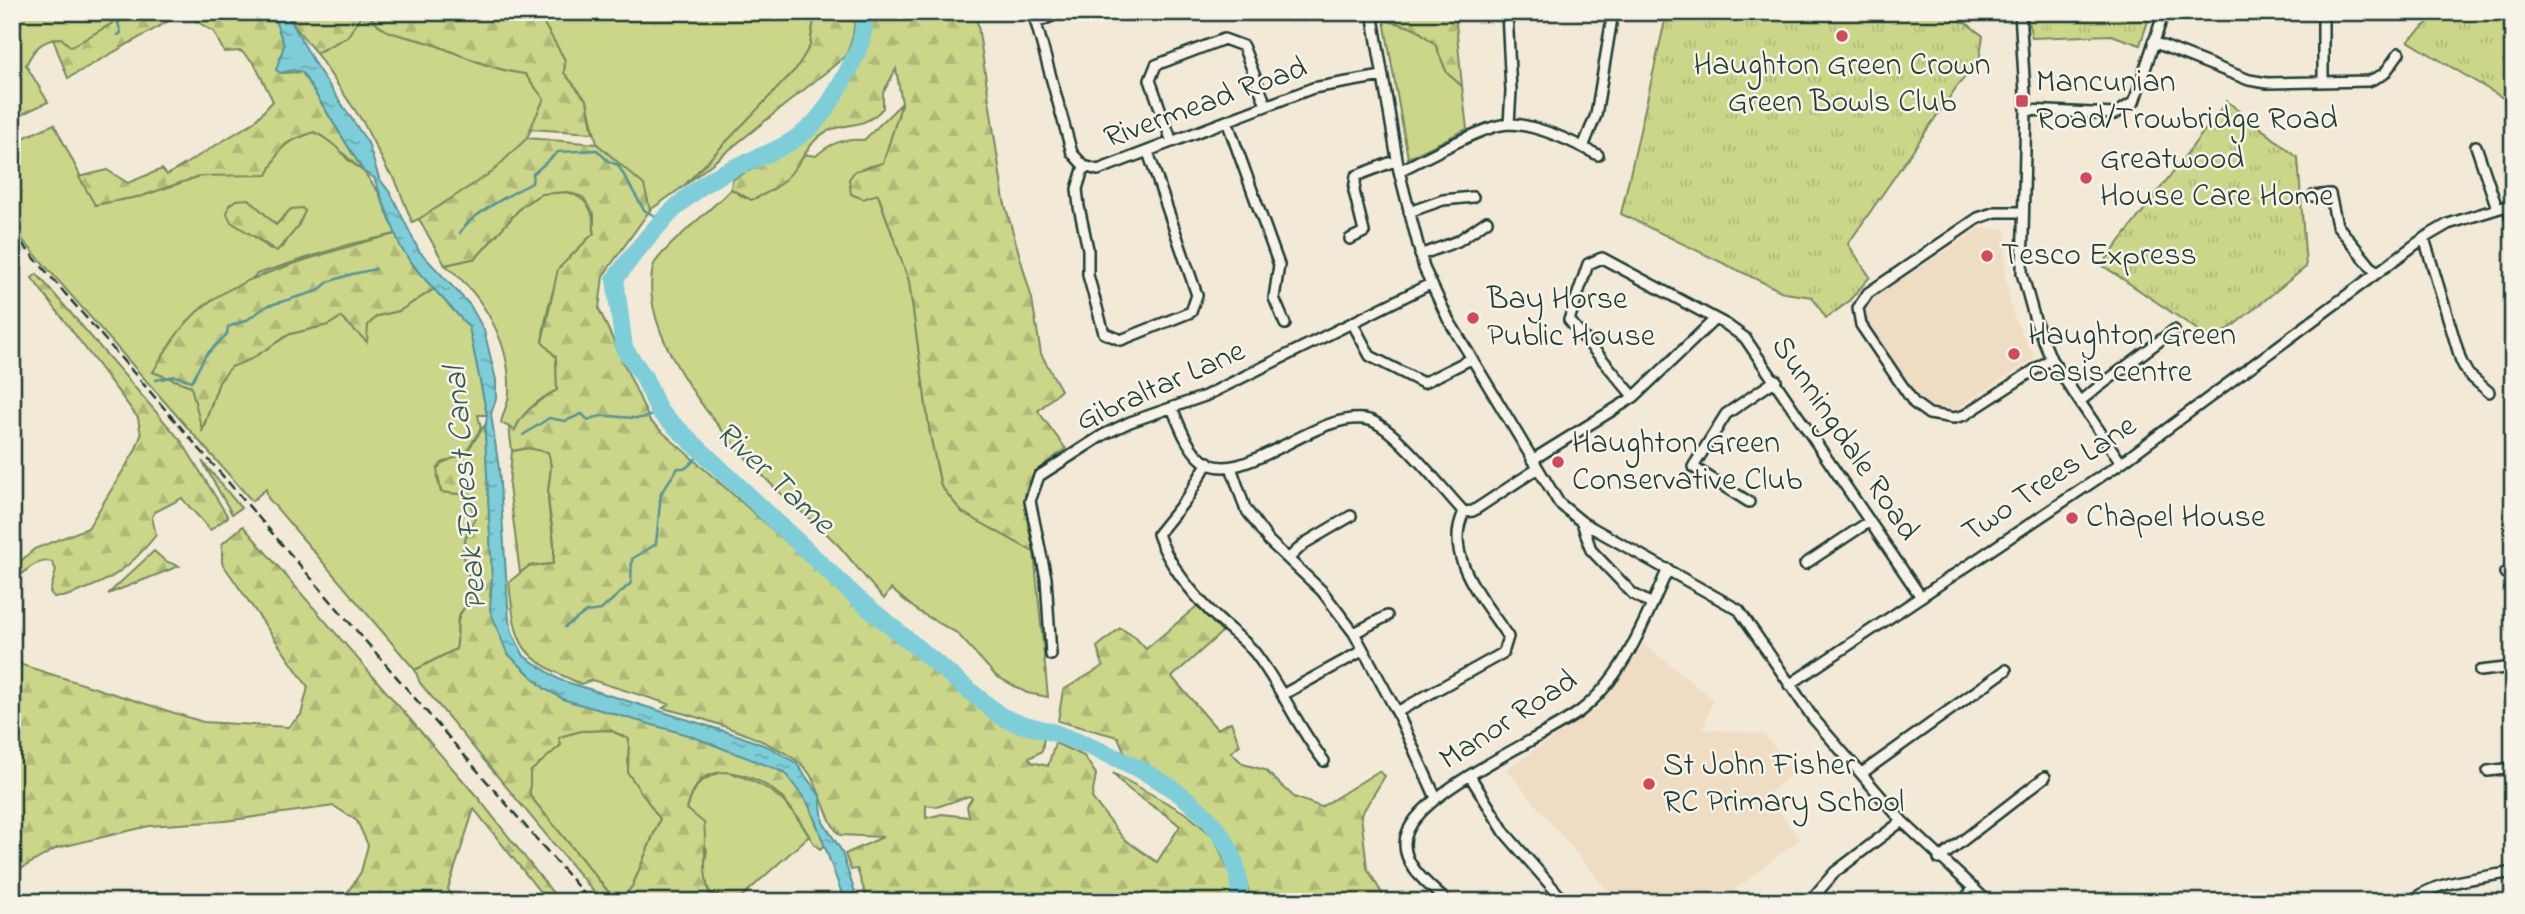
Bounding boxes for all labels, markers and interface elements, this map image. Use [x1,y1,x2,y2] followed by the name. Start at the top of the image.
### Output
[1834,28,1850,44] marker: Haughton Green Crown Green Bowls Club
[1694,43,1990,127] place label: Haughton Green Crown Green Bowls Club
[1098,45,1314,163] street label: Rivermead Road
[2036,60,2338,144] place label: Mancunian Road/Trowbridge Road
[2014,93,2030,109] marker: Mancunian Road/Trowbridge Road
[2100,137,2334,221] place label: Greatwood House Care Home
[2078,170,2094,186] marker: Greatwood House Care Home
[2001,233,2197,280] place label: Tesco Express
[1979,248,1995,264] marker: Tesco Express
[1486,277,1656,361] place label: Bay Horse Public House
[1465,310,1481,326] marker: Bay Horse Public House
[2028,313,2236,397] place label: Haughton Green Oasis centre
[1758,327,1930,551] street label: Sunningdale Road
[1069,329,1254,445] street label: Gibraltar Lane
[2006,346,2022,362] marker: Haughton Green Oasis centre
[432,362,502,613] water label: Peak Forest Canal
[1953,404,2147,556] street label: Two Trees Lane
[703,411,845,548] water label: River Tame
[1572,421,1802,505] place label: Haughton Green Conservative Club
[1550,454,1566,470] marker: Haughton Green Conservative Club
[2086,495,2266,542] place label: Chapel House
[2064,510,2080,526] marker: Chapel House
[1431,659,1587,783] street label: Manor Road
[1663,743,1904,827] place label: St John Fisher RC Primary School
[1641,776,1657,792] marker: St John Fisher RC Primary School

